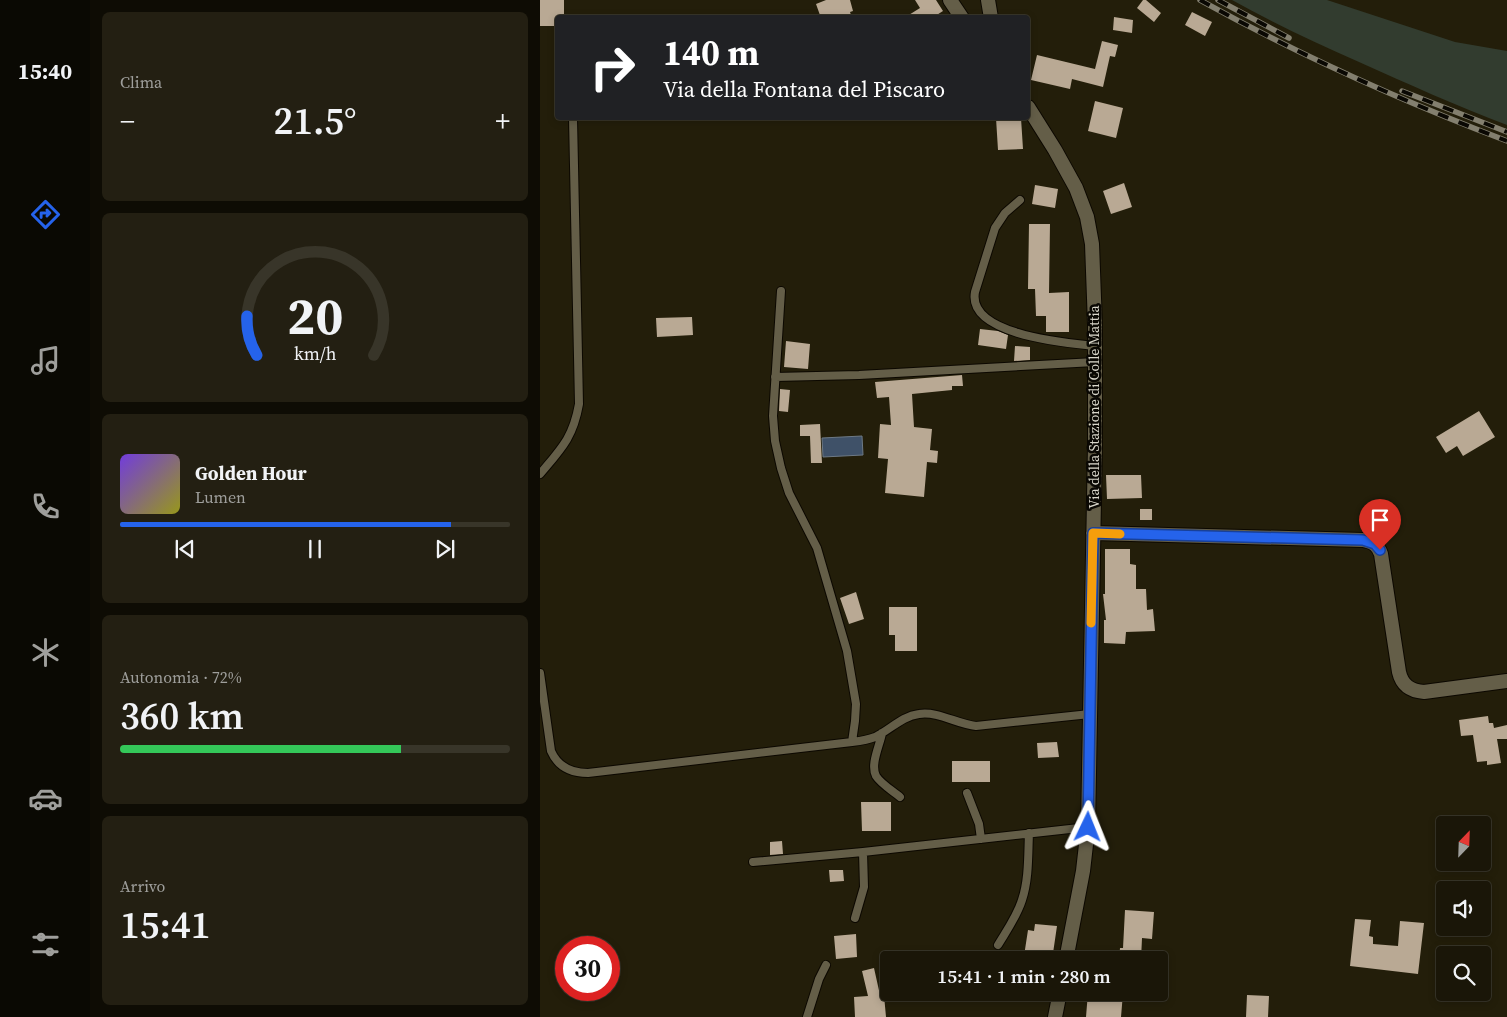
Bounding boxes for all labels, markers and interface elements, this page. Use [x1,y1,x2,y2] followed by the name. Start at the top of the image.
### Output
[663,29,759,77] text: 140 m
[580,35,645,100] icon: right
[18,56,72,86] text: 15:40
[120,71,162,93] text: Clima
[663,74,945,104] text: Via della Fontana del Piscaro
[273,95,357,147] text: 21.5°
[120,102,135,140] text: −
[495,102,510,140] text: +
[28,197,63,232] icon: directions
[287,280,343,351] text: 20
[1084,304,1104,509] street label: Via della Stazione di Colle Mattia
[294,341,337,366] text: km/h
[28,343,63,378] icon: music
[195,460,307,486] text: Golden Hour
[195,486,246,508] text: Lumen
[28,489,63,524] icon: phone
[1359,499,1401,550] pin
[1366,506,1394,534] icon: arrive
[171,535,199,563] icon: previous
[301,535,329,563] icon: pause
[431,535,459,563] icon: next
[28,635,63,670] icon: climate
[120,666,242,688] text: Autonomia · 72%
[120,690,244,742] text: 360 km
[28,781,63,816] icon: car
[1061,800,1113,852] position arrow
[1436,816,1491,871] north arrow
[1436,816,1491,1001] map controls
[120,875,165,897] text: Arrivo
[1436,881,1491,936] button: sound
[120,899,210,951] text: 15:41
[28,927,63,962] icon: filters
[555,936,620,1001] speed limit sign: 30
[1436,946,1491,1001] button: search
[937,963,1111,989] text: 15:41 · 1 min · 280 m

